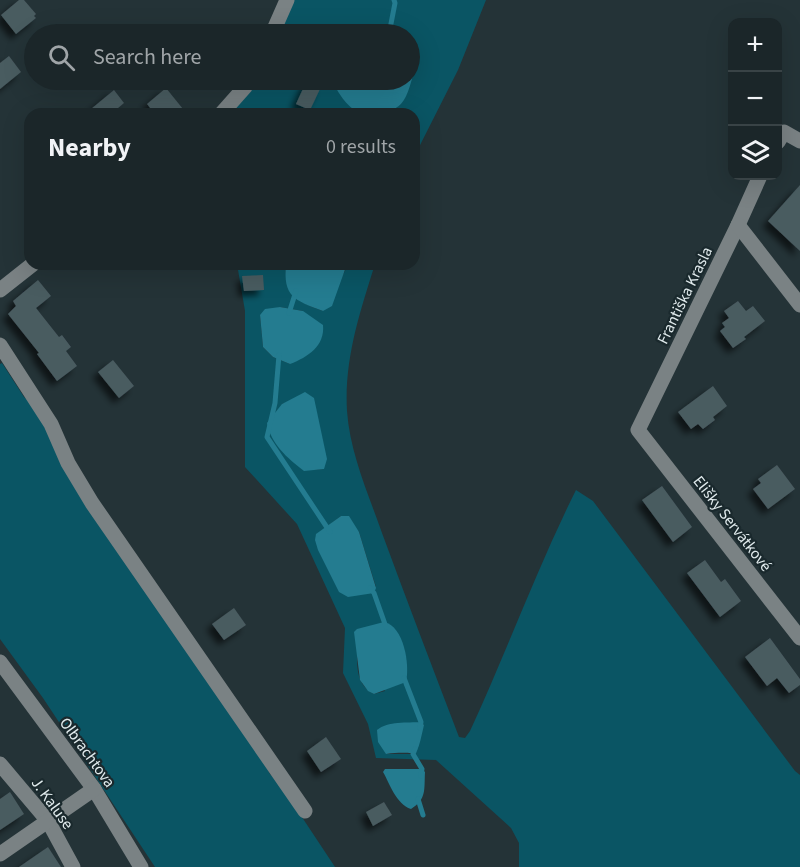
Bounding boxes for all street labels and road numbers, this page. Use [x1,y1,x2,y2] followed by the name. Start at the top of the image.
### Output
[652,243,718,348] street label: Františka Krasla
[688,471,777,576] street label: Elišky Servátkové
[54,713,120,792] street label: Olbrachtova
[26,773,79,834] street label: J. Kaluse

